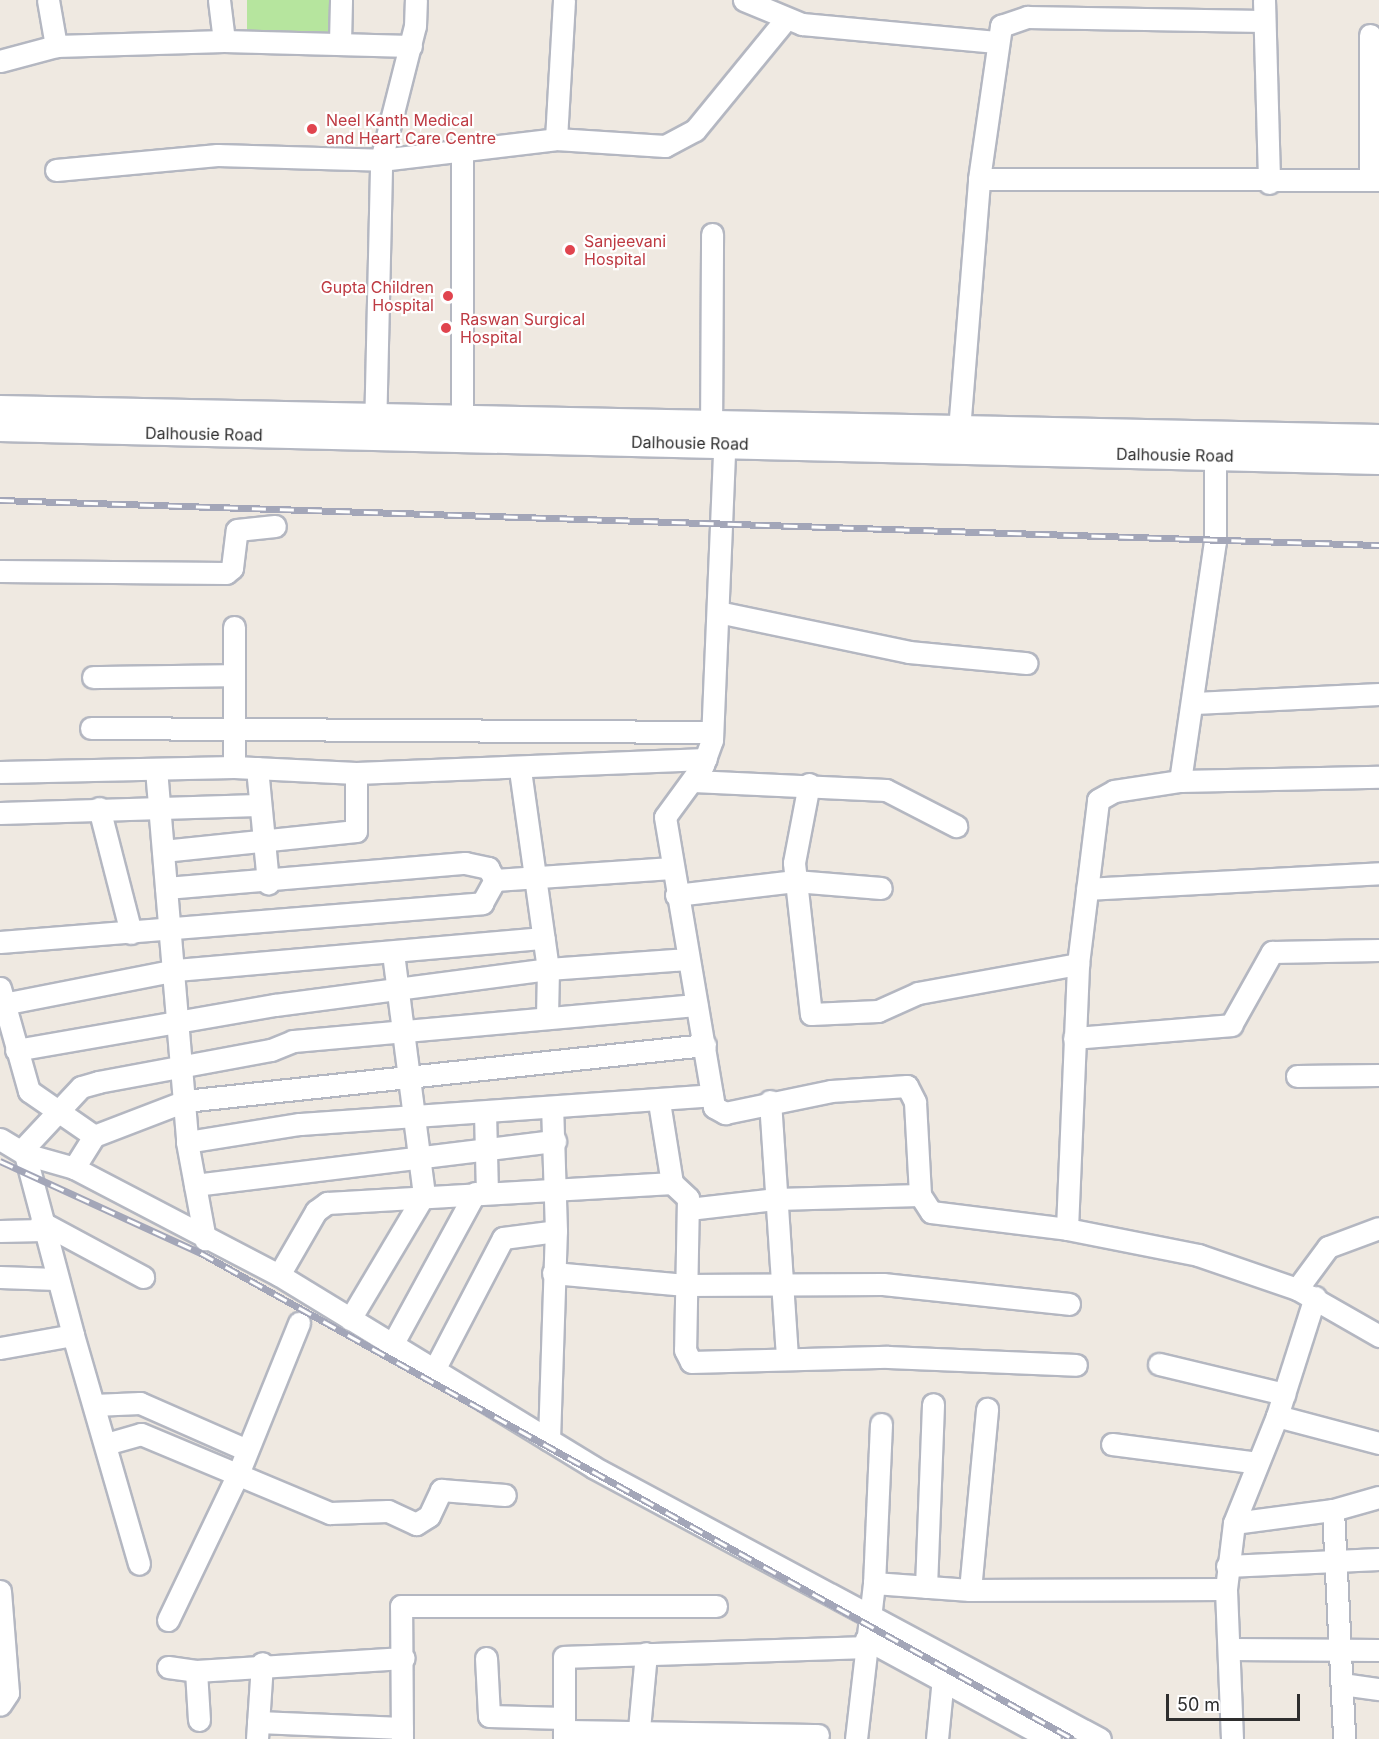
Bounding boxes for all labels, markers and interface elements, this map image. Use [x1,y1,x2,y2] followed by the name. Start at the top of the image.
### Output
[326,110,496,148] place label: Neel Kanth Medical and Heart Care Centre
[303,120,321,138] marker: Neel Kanth Medical and Heart Care Centre
[584,231,666,269] place label: Sanjeevani Hospital
[561,241,579,259] marker: Sanjeevani Hospital
[321,277,434,315] place label: Gupta Children Hospital
[439,287,457,305] marker: Gupta Children Hospital
[460,309,585,347] place label: Raswan Surgical Hospital
[437,319,455,337] marker: Raswan Surgical Hospital
[145,423,263,445] street label: Dalhousie Road
[631,432,749,454] street label: Dalhousie Road
[1116,444,1234,466] street label: Dalhousie Road
[1169,1682,1302,1720] scale bar
[1177,1694,1220,1715] text: 50 m

